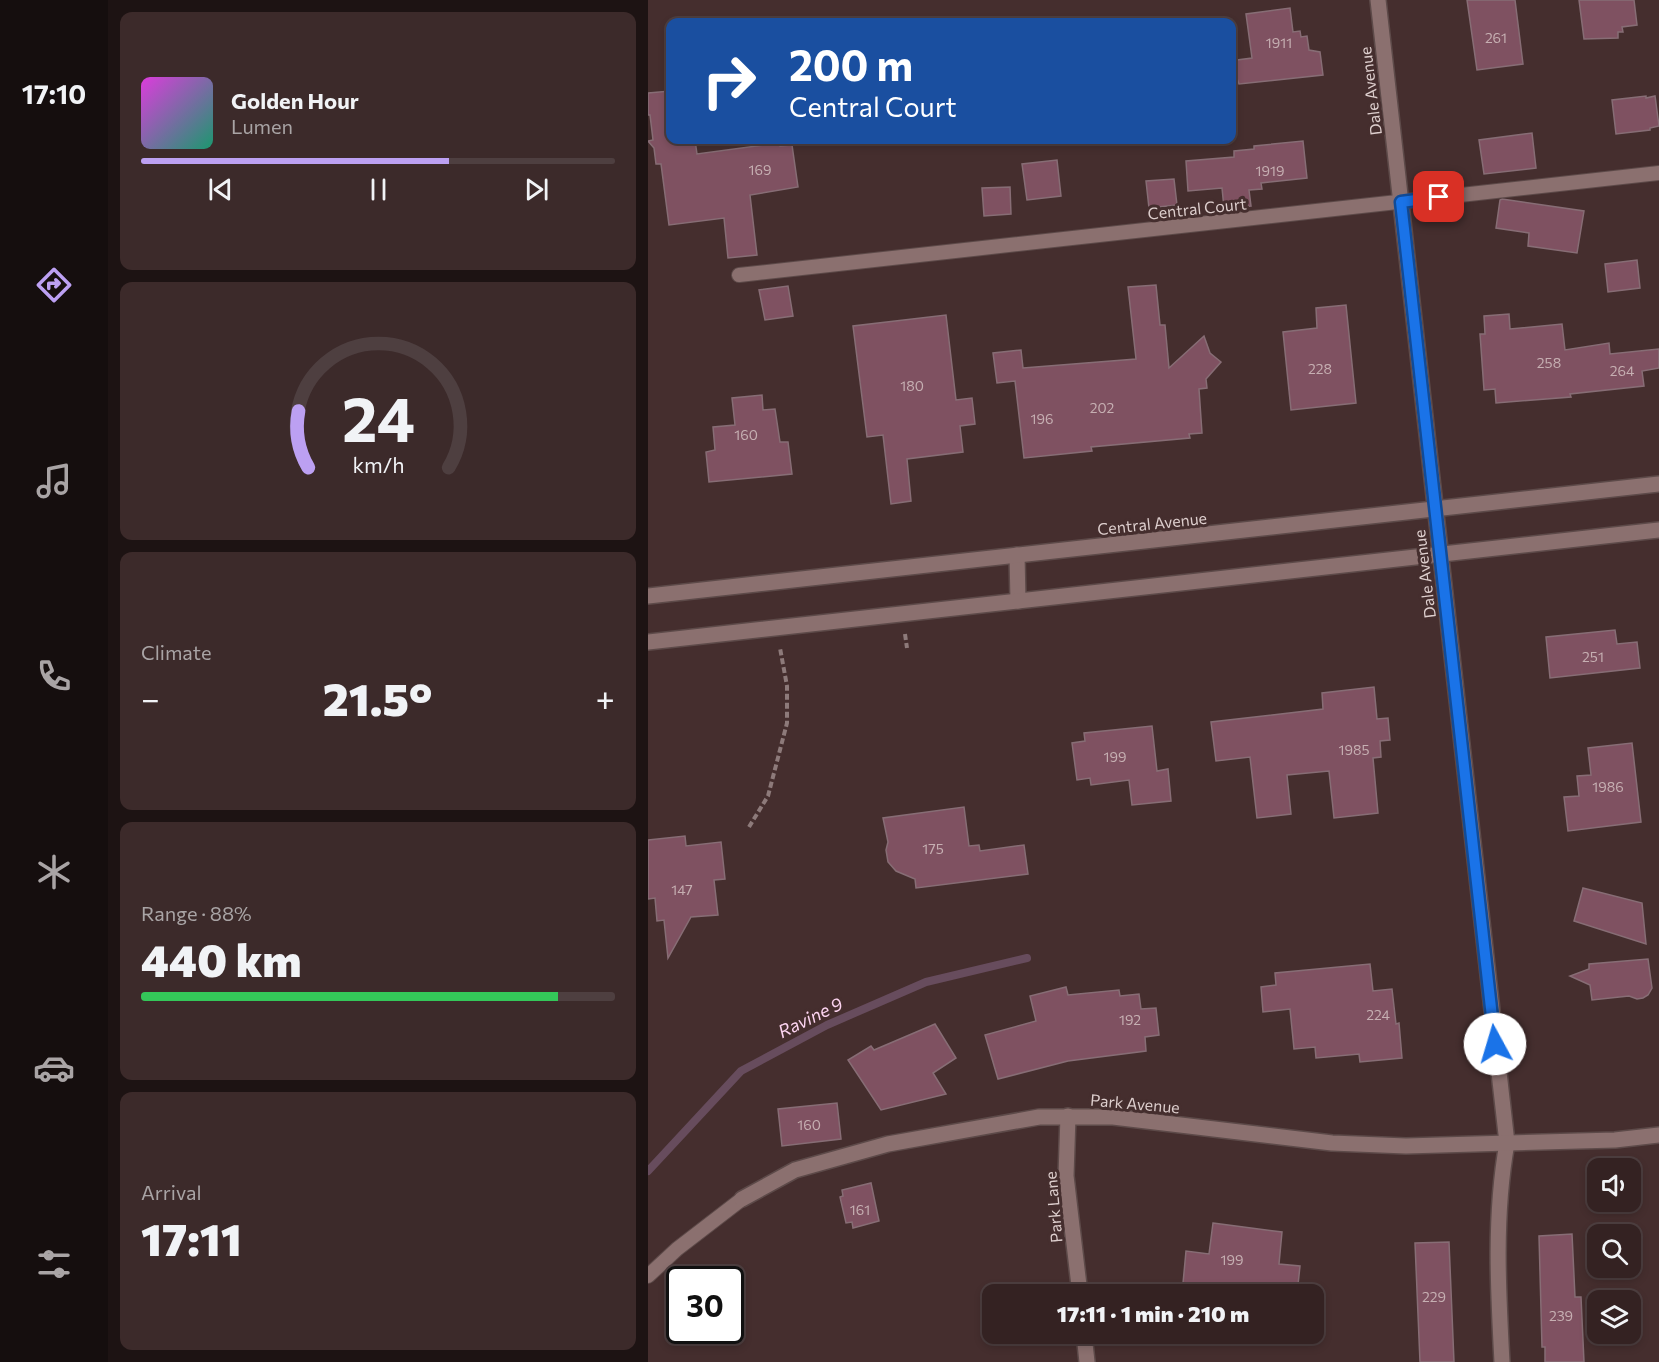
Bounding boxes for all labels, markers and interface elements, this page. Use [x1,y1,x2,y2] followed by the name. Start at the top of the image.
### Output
[1485,29,1507,46] house number: 261
[1266,34,1292,51] house number: 1911
[789,38,913,90] text: 200 m
[690,42,768,120] icon: right
[1355,46,1385,136] street label: Dale Avenue
[22,77,86,110] text: 17:10
[231,87,359,114] text: Golden Hour
[789,90,957,123] text: Central Court
[231,114,293,138] text: Lumen
[749,161,771,178] house number: 169
[1256,162,1284,179] house number: 1919
[1413,171,1464,222] pin
[204,173,237,206] icon: previous
[362,173,395,206] icon: pause
[520,173,553,206] icon: next
[1422,180,1455,213] icon: arrive
[1147,193,1248,223] street label: Central Court
[33,264,75,306] icon: directions
[1537,354,1561,371] house number: 258
[1308,360,1332,377] house number: 228
[1610,362,1635,379] house number: 264
[900,377,924,394] house number: 180
[342,379,414,455] text: 24
[1090,399,1115,416] house number: 202
[1031,410,1053,427] house number: 196
[734,426,758,443] house number: 160
[352,451,404,477] text: km/h
[33,460,75,502] icon: music
[1096,508,1208,538] street label: Central Avenue
[1409,529,1439,619] street label: Dale Avenue
[141,640,211,664] text: Climate
[1582,648,1604,665] house number: 251
[33,655,75,697] icon: phone
[323,670,433,725] text: 21.5°
[141,677,160,718] text: −
[596,677,615,718] text: +
[1338,741,1370,758] house number: 1985
[1104,748,1126,765] house number: 199
[1592,778,1624,795] house number: 1986
[922,840,944,857] house number: 175
[33,851,75,893] icon: climate
[671,881,693,898] house number: 147
[141,901,252,925] text: Range · 88%
[141,931,302,986] text: 440 km
[774,992,846,1042] water label: Ravine 9
[1366,1006,1390,1023] house number: 224
[1119,1011,1141,1028] house number: 192
[1463,1012,1527,1076] position arrow
[33,1047,75,1089] icon: car
[1089,1090,1181,1116] street label: Park Avenue
[797,1116,821,1133] house number: 160
[1587,1158,1641,1344] map controls
[1587,1158,1641,1212] button: sound
[1040,1170,1066,1244] street label: Park Lane
[141,1180,202,1204] text: Arrival
[850,1201,870,1218] house number: 161
[141,1210,242,1265] text: 17:11
[1587,1224,1641,1278] button: search
[33,1243,75,1285] icon: filters
[1221,1251,1243,1268] house number: 199
[666,1266,744,1344] speed limit sign: 30
[1422,1288,1446,1305] house number: 229
[1587,1290,1641,1344] button: layers
[1057,1300,1249,1327] text: 17:11 · 1 min · 210 m
[1549,1307,1573,1324] house number: 239

